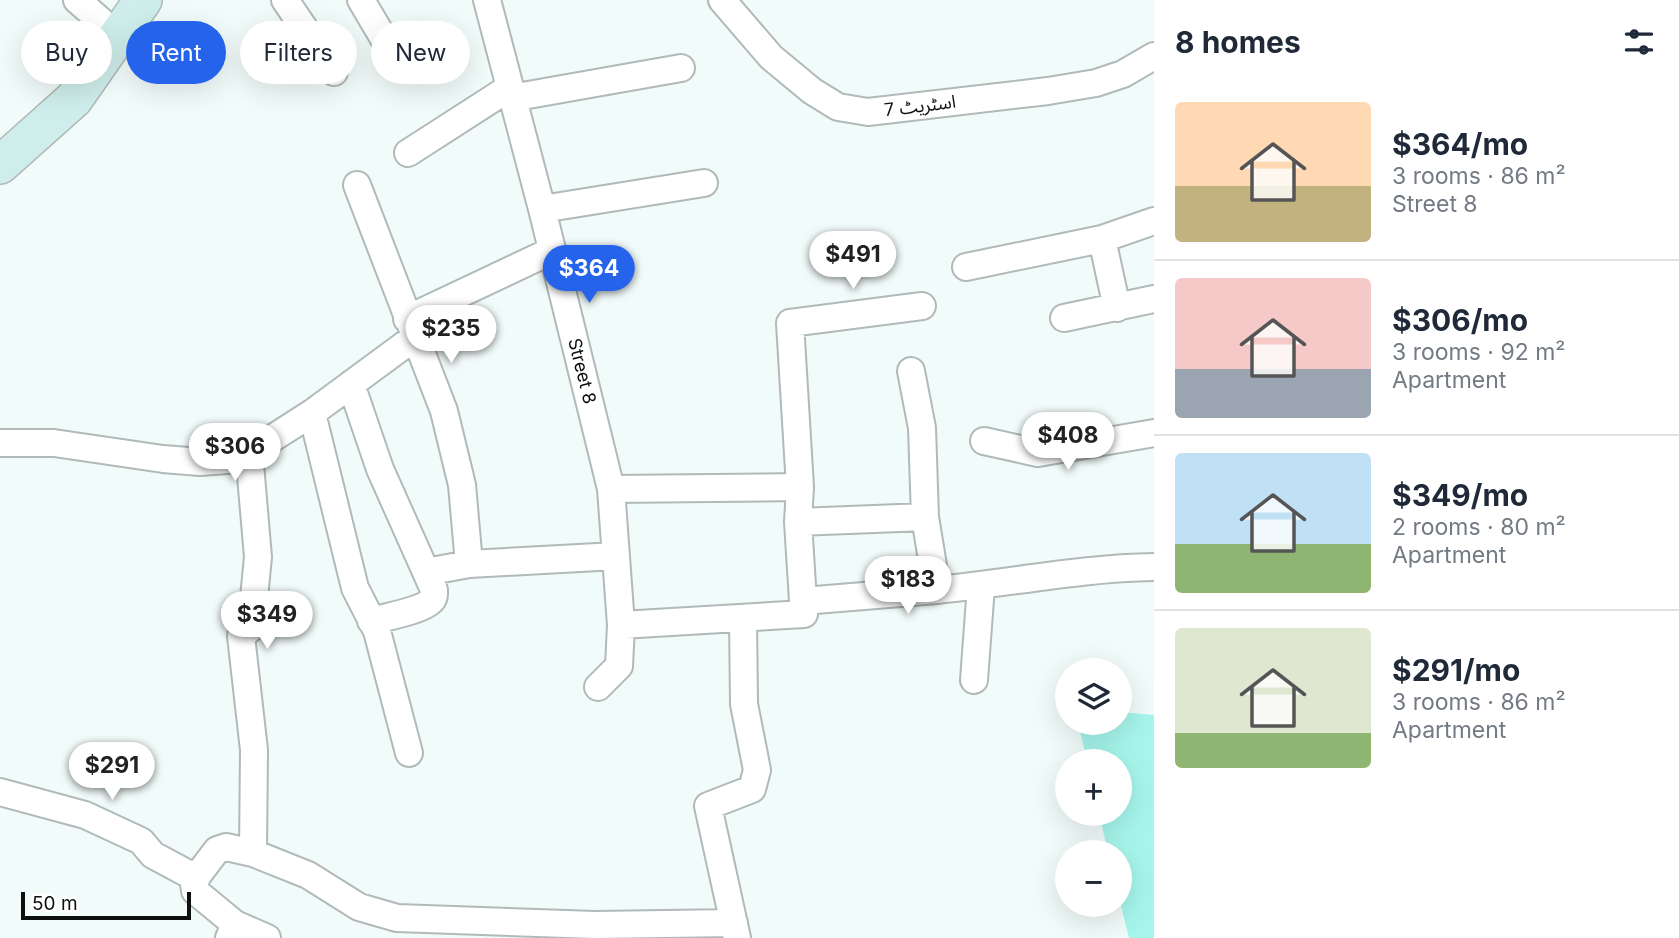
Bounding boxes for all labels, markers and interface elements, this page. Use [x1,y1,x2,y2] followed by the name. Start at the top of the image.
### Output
[21,21,112,84] chip: Buy
[126,21,226,84] chip: Rent
[240,21,357,84] chip: Filters
[371,21,470,84] chip: New
[1620,23,1658,61] icon: filters
[1175,24,1301,60] text: 8 homes
[883,91,957,121] street label: اسٹریٹ 7
[1392,126,1528,162] text: $364/mo
[1231,130,1315,214] icon: home
[1392,162,1566,190] text: 3 rooms · 86 m²
[1392,190,1478,218] text: Street 8
[812,232,894,291] pin: $491
[825,240,881,268] text: $491
[548,246,630,305] pin: $364
[559,254,619,282] text: $364
[1392,302,1528,338] text: $306/mo
[410,306,492,365] pin: $235
[1231,306,1315,390] icon: home
[421,314,481,342] text: $235
[564,336,601,406] street label: Street 8
[1392,338,1565,366] text: 3 rooms · 92 m²
[1392,366,1506,394] text: Apartment
[1027,412,1109,472] pin: $408
[1037,421,1099,449] text: $408
[194,424,276,483] pin: $306
[205,432,265,460] text: $306
[1392,477,1528,513] text: $349/mo
[1231,481,1315,565] icon: home
[1392,513,1566,541] text: 2 rooms · 80 m²
[1392,541,1506,569] text: Apartment
[867,556,949,616] pin: $183
[881,565,935,593] text: $183
[226,592,308,651] pin: $349
[237,600,297,628] text: $349
[1392,652,1520,688] text: $291/mo
[1231,656,1315,740] icon: home
[1055,658,1132,917] map controls
[1055,658,1132,735] button: layers
[1392,688,1566,716] text: 3 rooms · 86 m²
[1392,716,1506,744] text: Apartment
[71,742,153,802] pin: $291
[1055,749,1132,826] button: +
[85,751,139,779] text: $291
[1055,840,1132,917] button: −
[21,889,191,921] scale bar
[32,892,78,915] text: 50 m

